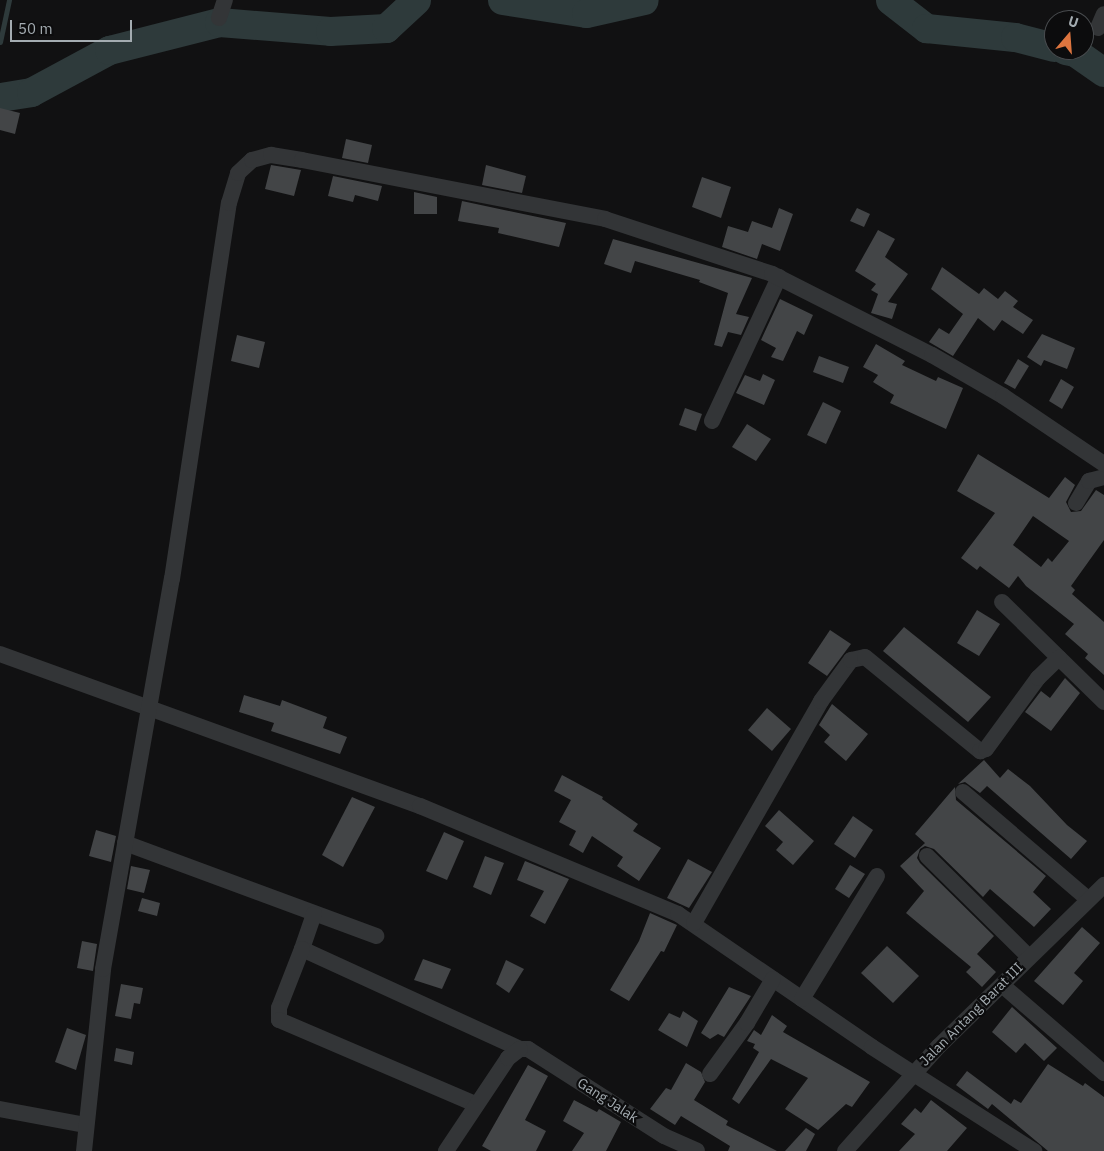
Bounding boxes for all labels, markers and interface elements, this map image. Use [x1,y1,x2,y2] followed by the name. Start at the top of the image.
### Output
[12,10,135,42] scale bar
[1044,10,1094,60] north arrow
[1066,12,1081,32] text: U
[18,19,53,38] text: 50 m
[916,959,1026,1069] street label: Jalan Antang Barat III
[574,1074,642,1126] street label: Gang Jalak

